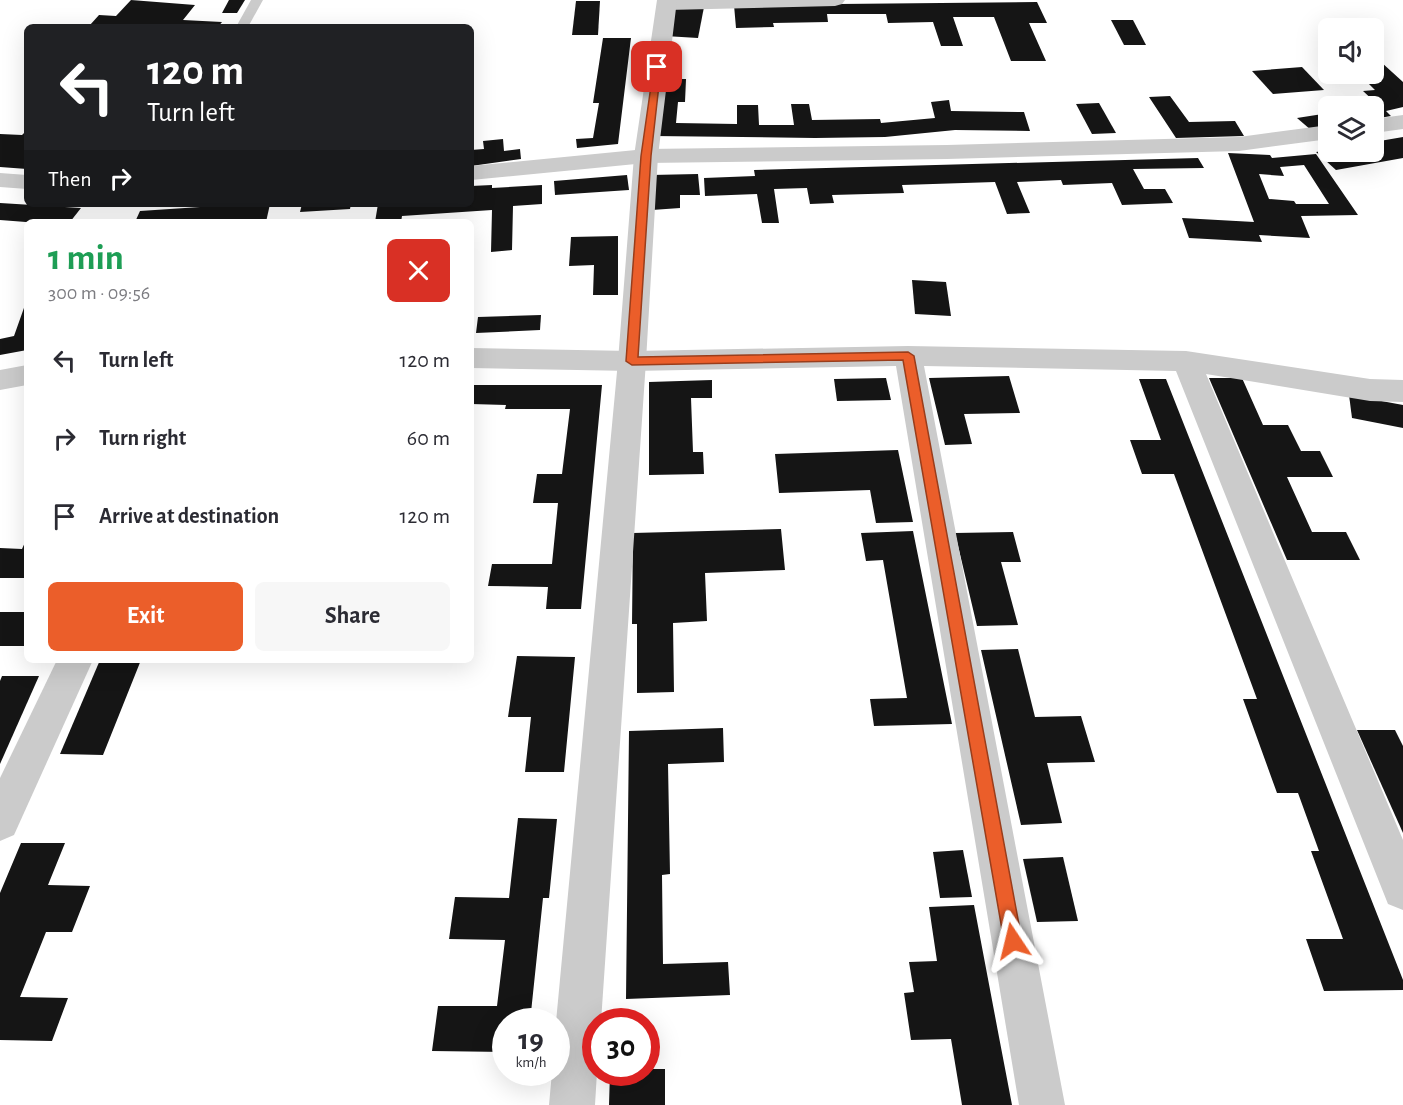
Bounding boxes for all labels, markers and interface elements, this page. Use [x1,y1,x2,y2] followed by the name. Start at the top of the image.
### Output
[1318,18,1384,162] map controls
[1318,18,1384,84] button: sound
[631,41,682,92] pin
[48,48,126,126] icon: left
[147,50,244,92] text: 120 m
[640,50,673,83] icon: arrive
[1318,96,1384,162] button: layers
[147,99,235,126] text: Turn left
[104,162,137,195] icon: right
[48,168,92,190] text: Then
[387,239,450,302] button: close
[48,240,124,276] text: 1 min
[48,283,150,303] text: 300 m · 09:56
[48,344,81,377] icon: left
[99,349,173,371] text: Turn left
[400,349,450,371] text: 120 m
[48,422,81,455] icon: right
[99,427,186,449] text: Turn right
[407,427,450,449] text: 60 m
[48,500,81,533] icon: arrive
[99,505,279,527] text: Arrive at destination
[400,505,450,527] text: 120 m
[48,582,243,651] button: Exit
[255,582,450,651] button: Share
[981,909,1045,973] position arrow
[582,1008,660,1086] speed limit sign: 30
[518,1025,544,1055] text: 19
[516,1055,546,1070] text: km/h

